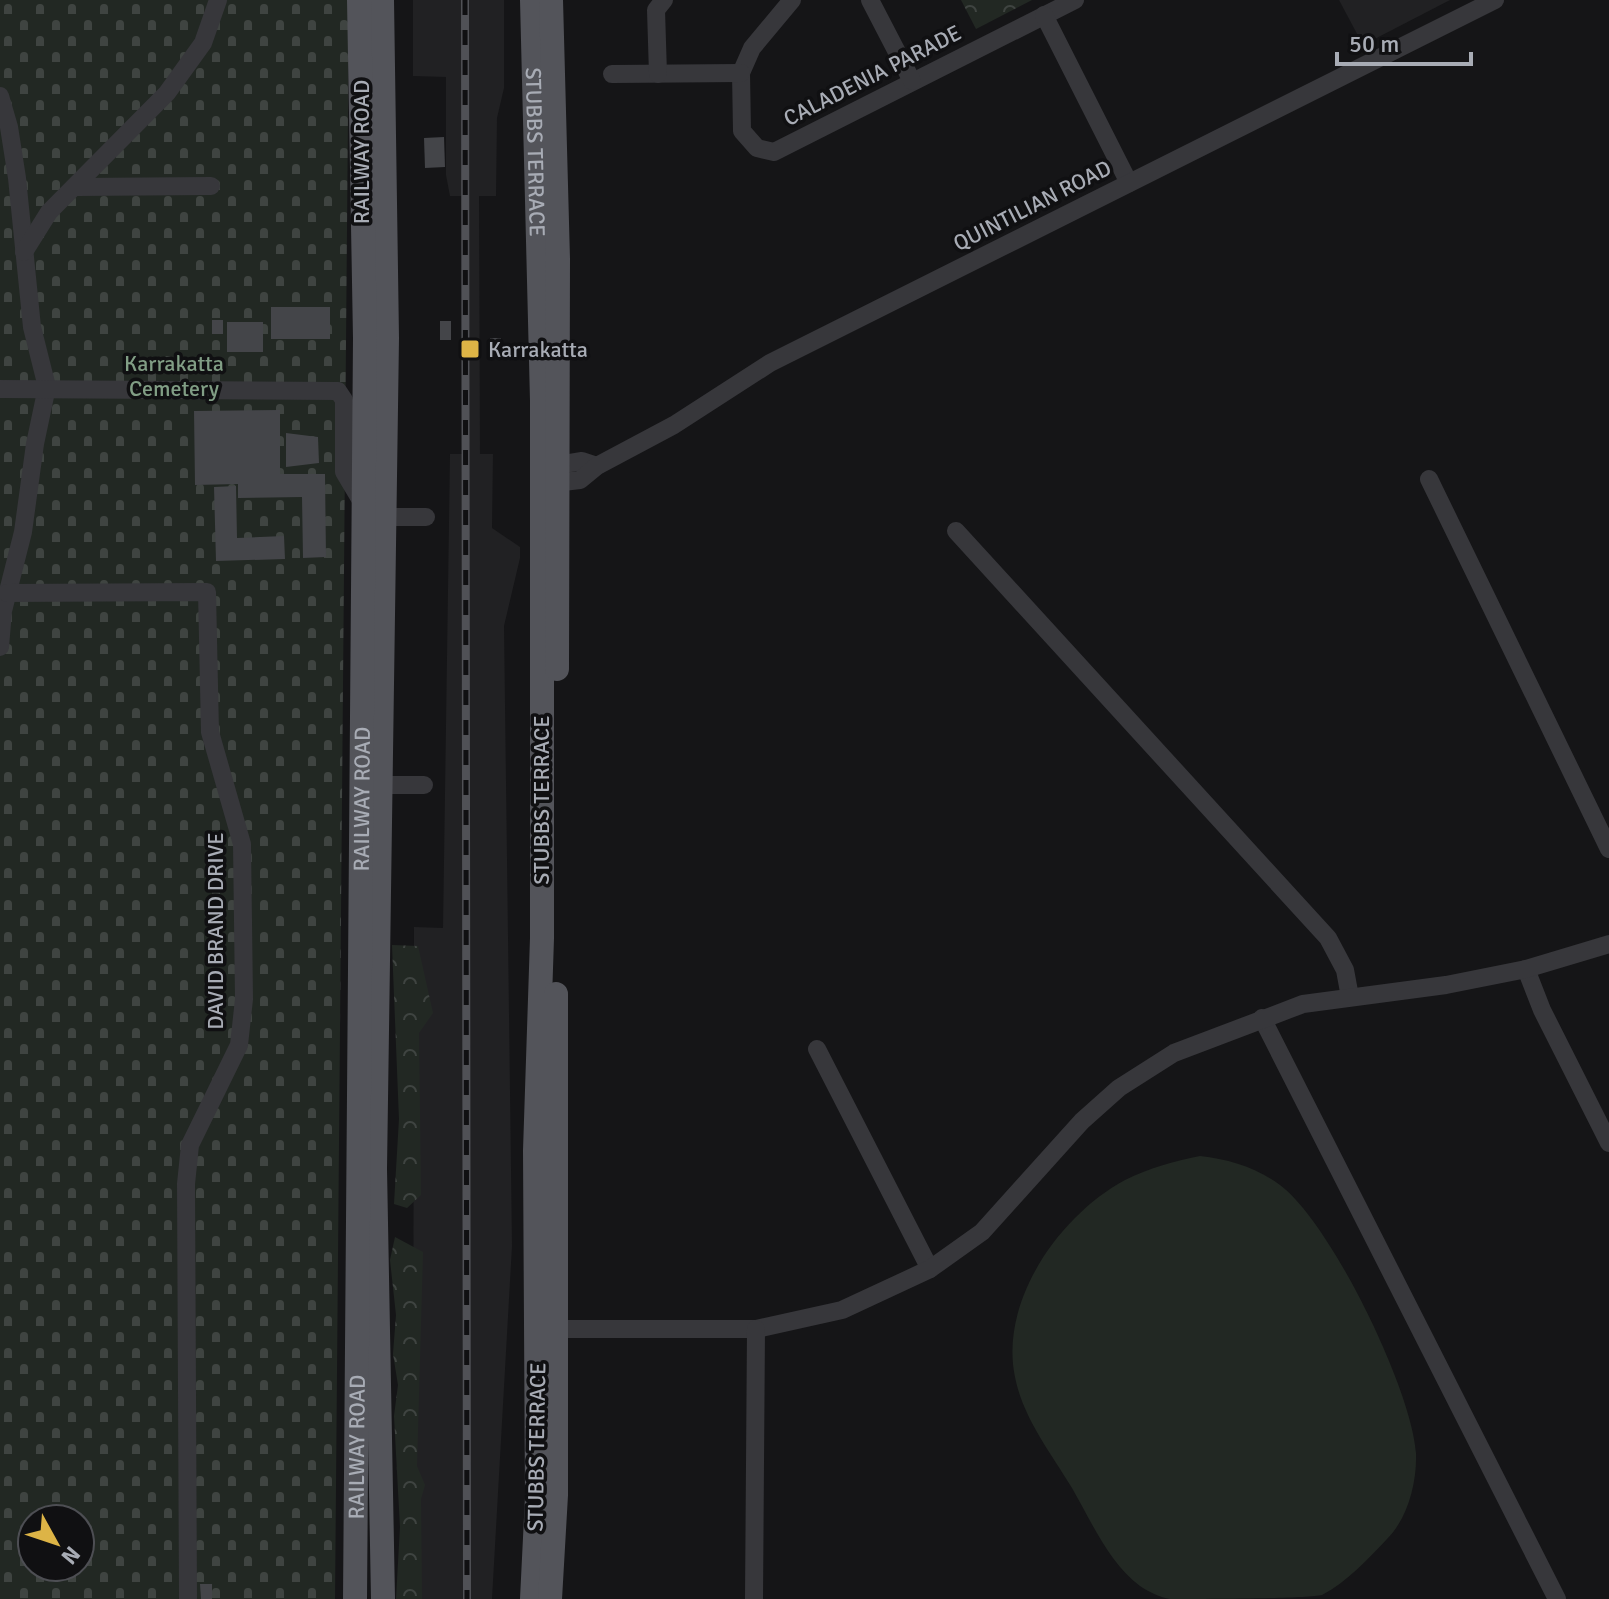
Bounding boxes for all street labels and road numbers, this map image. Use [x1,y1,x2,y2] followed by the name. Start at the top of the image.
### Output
[779,19,966,132] street label: CALADENIA PARADE
[520,67,551,237] street label: STUBBS TERRACE
[348,80,375,224] street label: RAILWAY ROAD
[949,154,1116,257] street label: QUINTILIAN ROAD
[528,715,555,885] street label: STUBBS TERRACE
[348,727,376,871] street label: RAILWAY ROAD
[202,832,229,1030] street label: DAVID BRAND DRIVE
[522,1362,551,1532] street label: STUBBS TERRACE
[343,1375,371,1519] street label: RAILWAY ROAD

